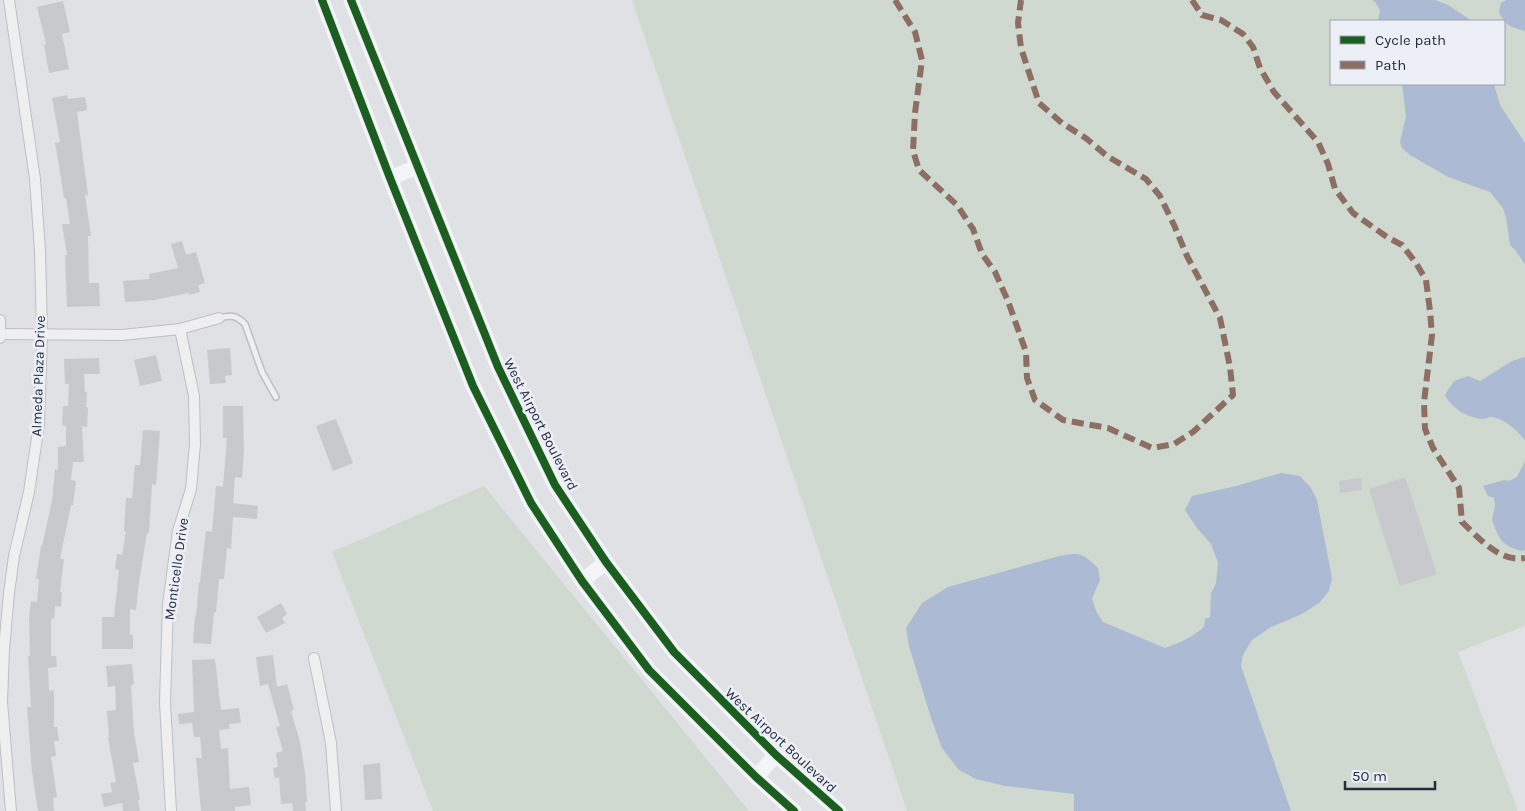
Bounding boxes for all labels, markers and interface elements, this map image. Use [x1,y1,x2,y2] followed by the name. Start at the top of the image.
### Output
[1330,20,1505,85] legend
[1375,31,1446,49] text: Cycle path
[1375,56,1406,74] text: Path
[28,315,49,437] street label: Almeda Plaza Drive
[500,355,581,493] street label: West Airport Boulevard
[161,517,192,621] street label: Monticello Drive
[721,684,840,796] street label: West Airport Boulevard
[1345,758,1435,790] scale bar
[1352,767,1387,785] text: 50 m

